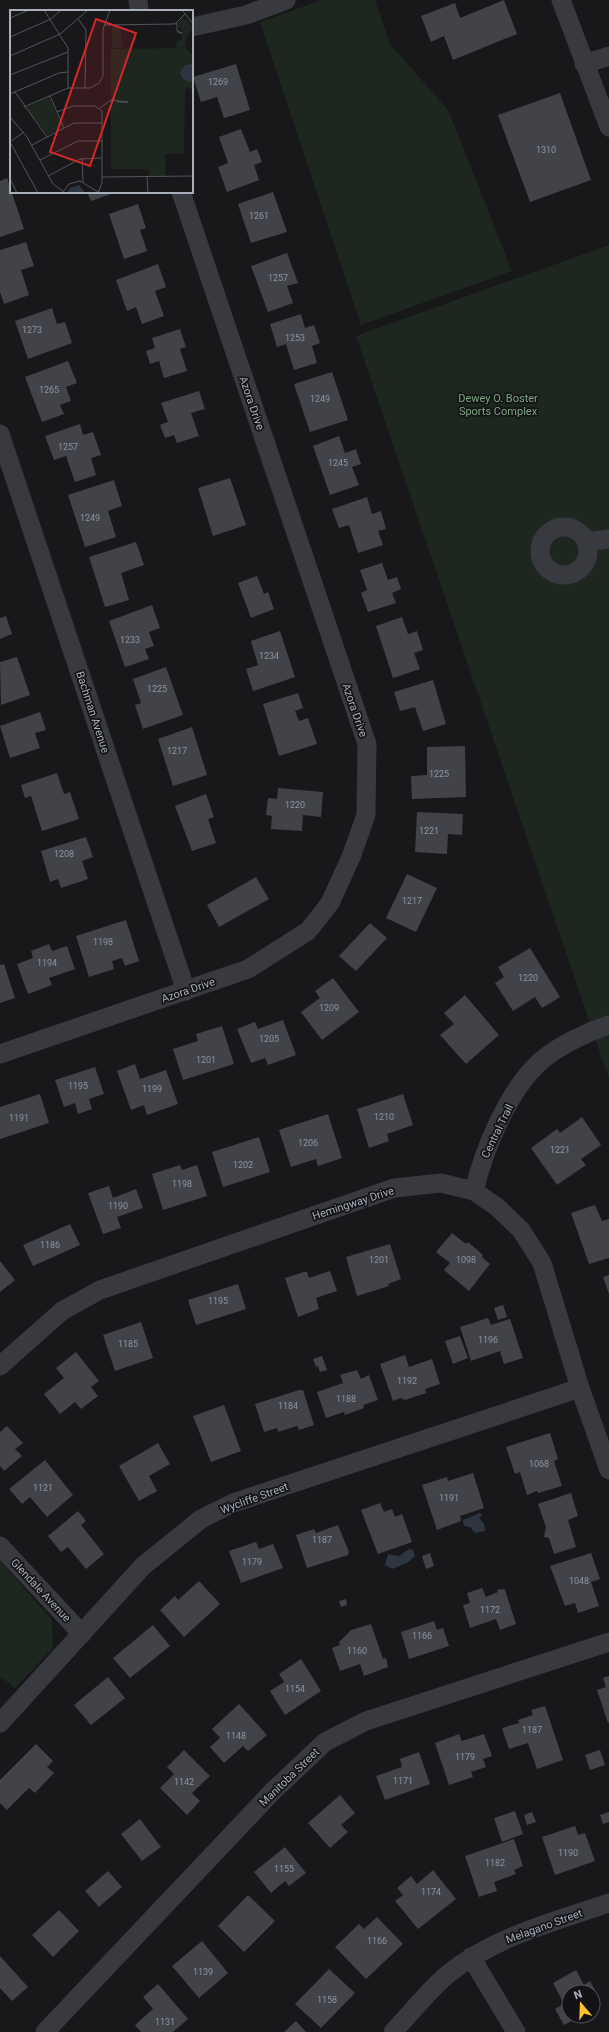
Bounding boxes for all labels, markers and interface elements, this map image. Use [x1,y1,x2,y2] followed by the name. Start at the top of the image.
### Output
[10,10,193,193] inset map
[208,77,228,87] house number: 1269
[536,145,556,155] house number: 1310
[249,211,269,221] house number: 1261
[268,273,288,283] house number: 1257
[22,325,42,335] house number: 1273
[285,333,305,343] house number: 1253
[236,375,267,432] street label: Azora Drive
[39,385,59,395] house number: 1265
[458,392,538,418] park label: Dewey O. Boster Sports Complex
[310,394,330,404] house number: 1249
[58,442,78,452] house number: 1257
[328,458,348,468] house number: 1245
[80,513,100,523] house number: 1249
[120,635,140,645] house number: 1233
[259,651,279,661] house number: 1234
[73,670,112,755] street label: Bachman Avenue
[339,682,370,739] street label: Azora Drive
[147,684,167,694] house number: 1225
[167,746,187,756] house number: 1217
[429,769,449,779] house number: 1225
[285,800,305,810] house number: 1220
[419,826,439,836] house number: 1221
[54,849,74,859] house number: 1208
[402,896,422,906] house number: 1217
[93,937,113,947] house number: 1198
[37,958,57,968] house number: 1194
[518,973,538,983] house number: 1220
[160,975,217,1006] street label: Azora Drive
[319,1003,339,1013] house number: 1209
[259,1034,279,1044] house number: 1205
[196,1055,216,1065] house number: 1201
[68,1081,88,1091] house number: 1195
[142,1084,162,1094] house number: 1199
[479,1102,516,1160] street label: Central Trail
[374,1112,394,1122] house number: 1210
[9,1113,29,1123] house number: 1191
[298,1138,318,1148] house number: 1206
[550,1145,570,1155] house number: 1221
[233,1160,253,1170] house number: 1202
[172,1179,192,1189] house number: 1198
[311,1184,396,1223] street label: Hemingway Drive
[108,1201,128,1211] house number: 1190
[40,1240,60,1250] house number: 1186
[369,1255,389,1265] house number: 1201
[456,1255,476,1265] house number: 1098
[208,1296,228,1306] house number: 1195
[478,1335,498,1345] house number: 1196
[118,1339,138,1349] house number: 1185
[397,1376,417,1386] house number: 1192
[336,1394,356,1404] house number: 1188
[278,1401,298,1411] house number: 1184
[529,1459,549,1469] house number: 1068
[219,1480,290,1517] street label: Wycliffe Street
[33,1483,53,1493] house number: 1121
[439,1493,459,1503] house number: 1191
[312,1535,332,1545] house number: 1187
[8,1556,73,1625] street label: Glendale Avenue
[242,1557,262,1567] house number: 1179
[569,1576,589,1586] house number: 1048
[480,1605,500,1615] house number: 1172
[412,1631,432,1641] house number: 1166
[347,1646,367,1656] house number: 1160
[285,1684,305,1694] house number: 1154
[522,1725,542,1735] house number: 1187
[226,1731,246,1741] house number: 1148
[257,1745,322,1809] street label: Manitoba Street
[455,1752,475,1762] house number: 1179
[393,1776,413,1786] house number: 1171
[174,1777,194,1787] house number: 1142
[558,1848,578,1858] house number: 1190
[485,1858,505,1868] house number: 1182
[274,1864,294,1874] house number: 1155
[421,1887,441,1897] house number: 1174
[504,1906,585,1946] street label: Melagano Street
[367,1936,387,1946] house number: 1166
[193,1967,213,1977] house number: 1139
[561,1984,601,2024] north arrow
[572,1988,584,2002] text: N
[317,1995,337,2005] house number: 1158
[155,2017,175,2027] house number: 1131

